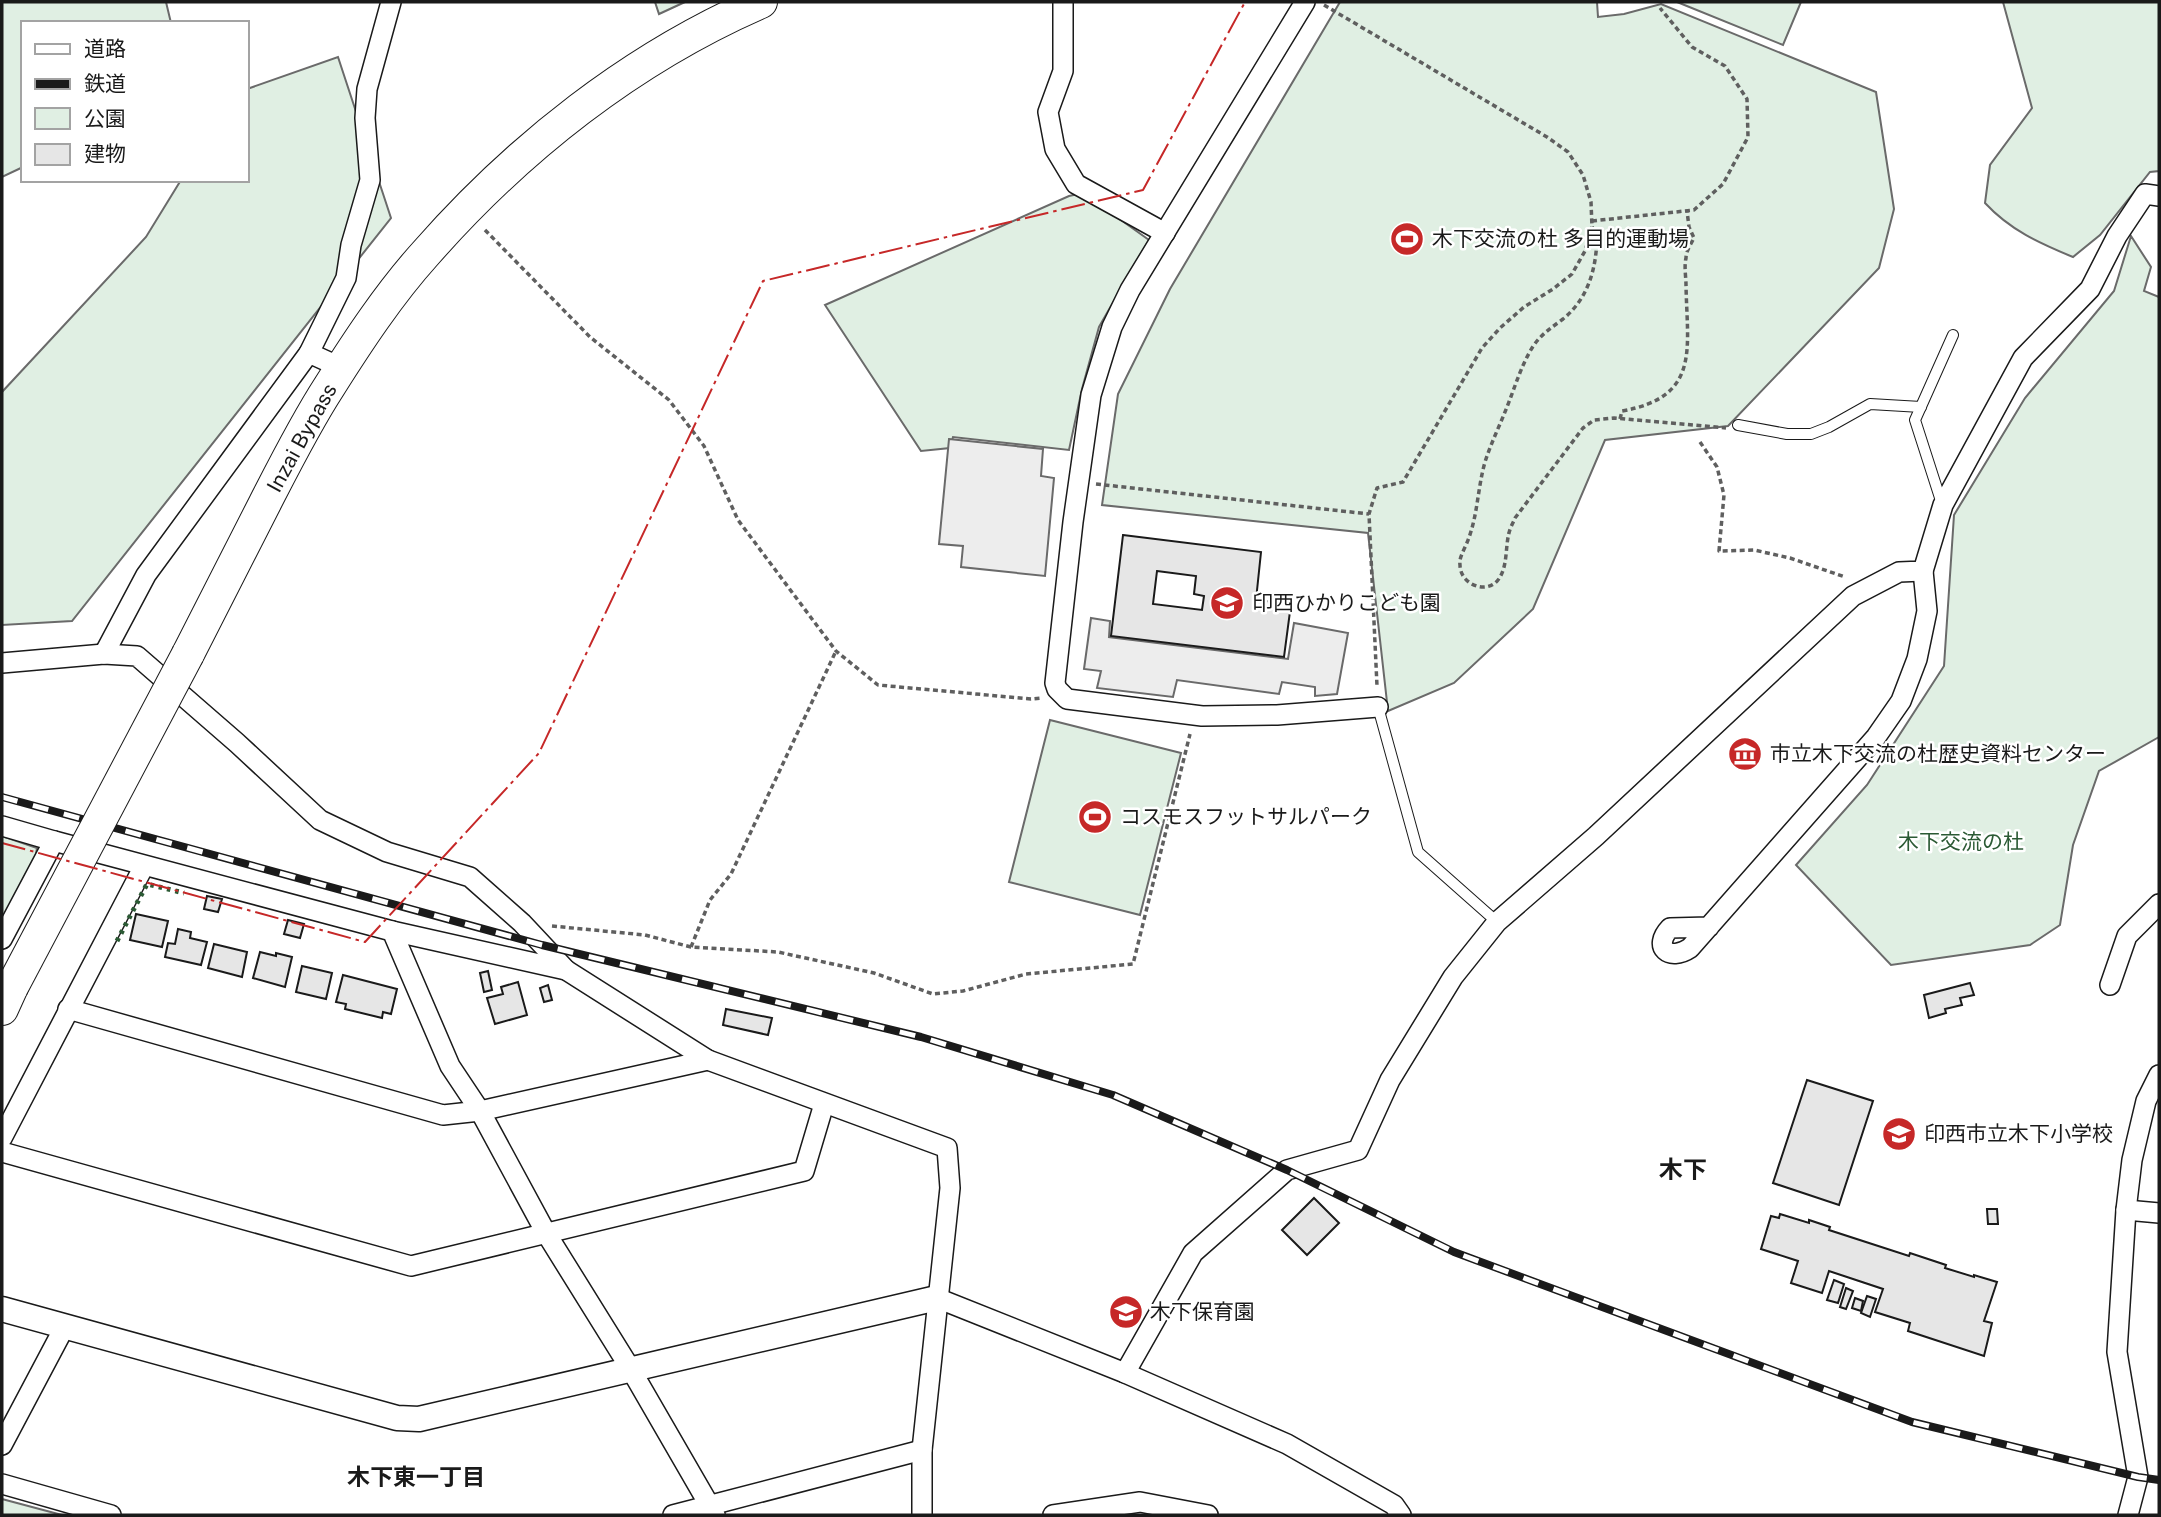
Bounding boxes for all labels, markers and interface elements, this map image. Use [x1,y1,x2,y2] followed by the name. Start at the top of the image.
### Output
[21,21,248,182] legend
[84,36,126,61] text: 道路
[84,71,126,96] text: 鉄道
[84,106,126,131] text: 公園
[84,141,126,166] text: 建物
[1388,220,1426,258] sports icon: 木下交流の杜 多目的運動場
[1432,226,1689,251] place label: 木下交流の杜 多目的運動場
[261,379,342,497] street label: Inzai Bypass
[1208,584,1246,622] school or university icon: 印西ひかりこども園
[1252,590,1441,615] place label: 印西ひかりこども園
[1726,735,1764,773] museum icon: 市立木下交流の杜歴史資料センター
[1770,741,2106,766] place label: 市立木下交流の杜歴史資料センター
[1076,798,1114,836] sports icon: コスモスフットサルパーク
[1120,804,1372,829] place label: コスモスフットサルパーク
[1898,829,2024,854] park label: 木下交流の杜
[1880,1115,1918,1153] school or university icon: 印西市立木下小学校
[1924,1121,2113,1146] place label: 印西市立木下小学校
[1659,1155,1707,1183] district label: 木下
[1107,1293,1145,1331] school or university icon: 木下保育園
[1150,1299,1255,1324] place label: 木下保育園
[347,1463,485,1490] district label: 木下東一丁目

